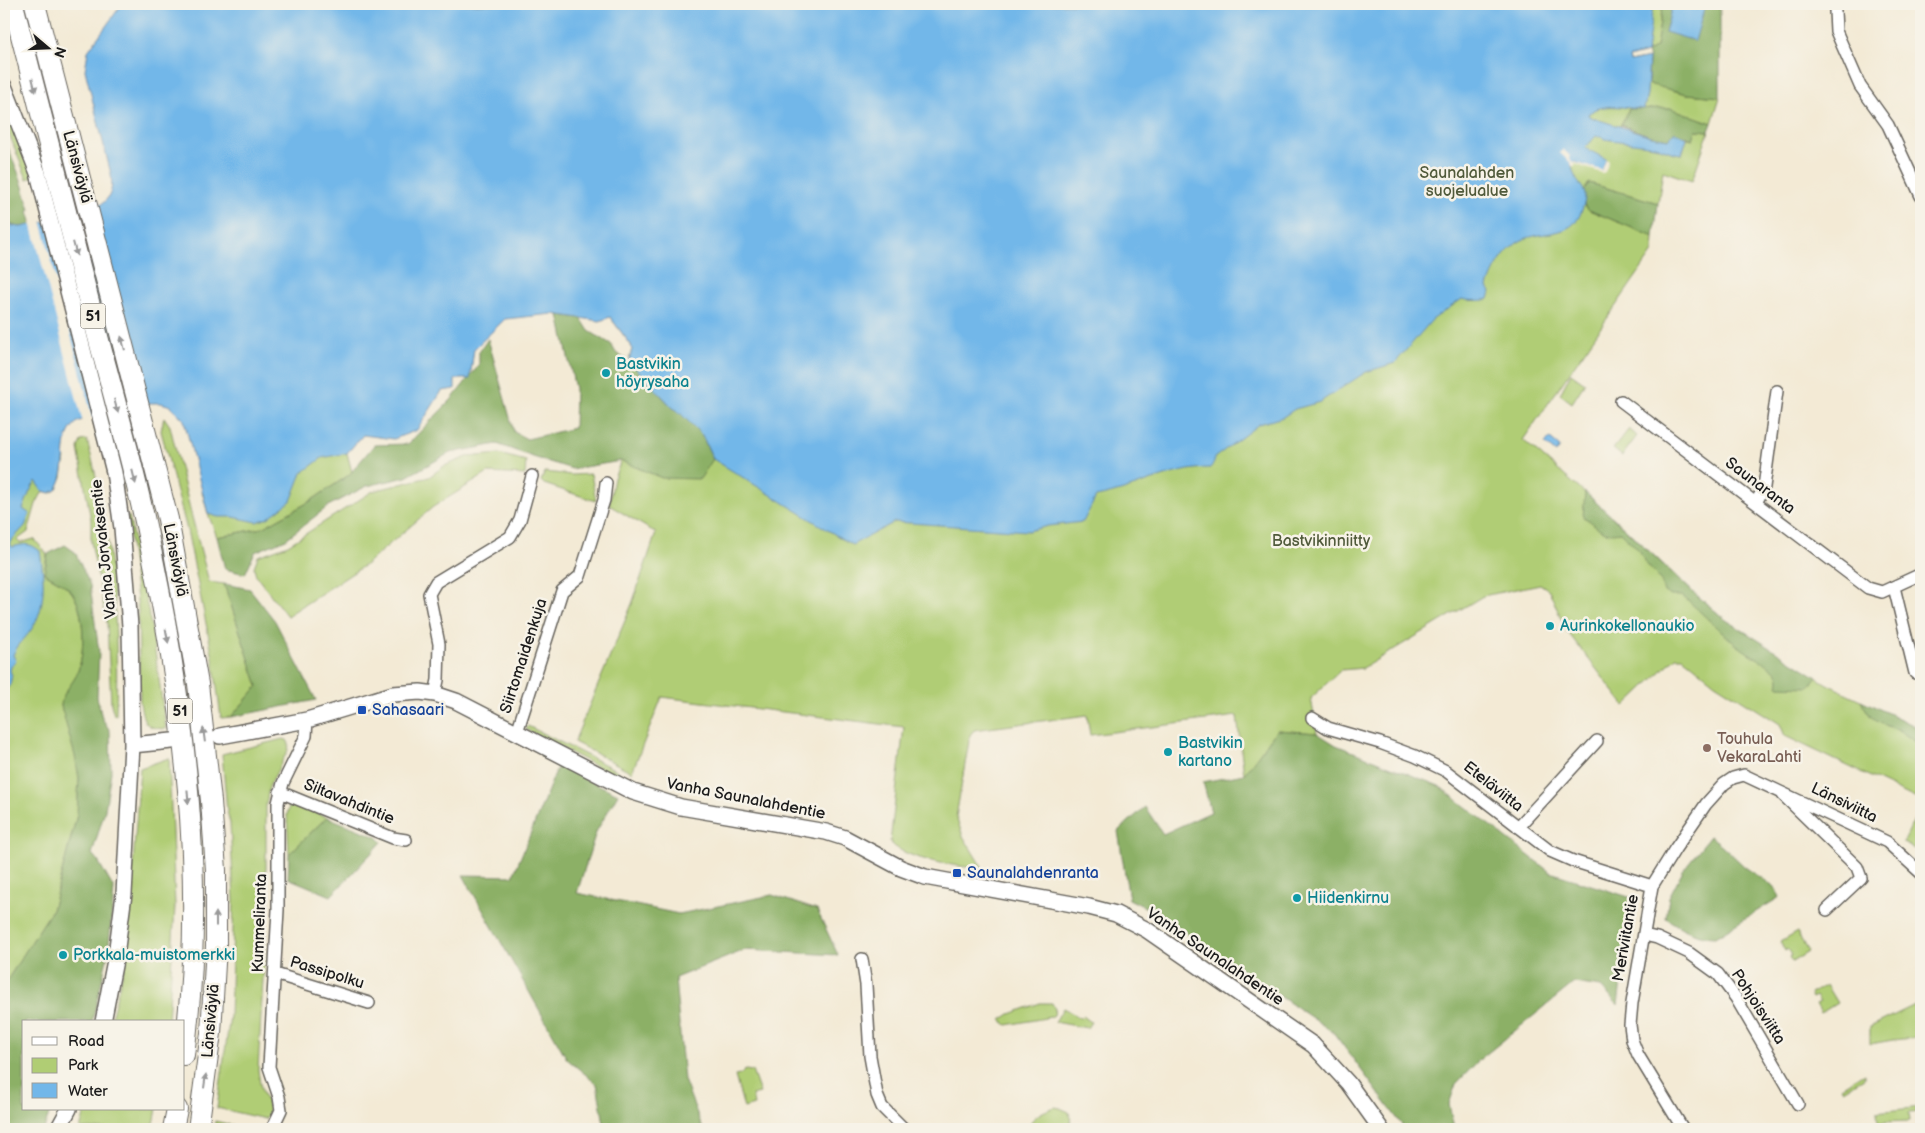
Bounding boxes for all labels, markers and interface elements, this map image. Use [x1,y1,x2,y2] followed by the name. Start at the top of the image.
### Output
[22,22,72,72] north arrow
[50,44,70,60] text: N
[30,77,38,92] one-way arrow
[58,129,96,205] street label: Länsiväylä
[1420,164,1514,201] park label: Saunalahden suojelualue
[72,241,80,256] one-way arrow
[80,304,106,328] road number: 51
[119,335,127,350] one-way arrow
[616,355,689,392] place label: Bastvikin höyrysaha
[600,367,612,379] marker: Bastvikin höyrysaha
[113,399,121,414] one-way arrow
[1721,454,1799,518] street label: Saunaranta
[130,469,138,484] one-way arrow
[87,478,121,620] street label: Vanha Jorvaksentie
[159,522,191,598] street label: Länsiväylä
[1272,532,1371,551] park label: Bastvikinniitty
[496,596,552,716] street label: Siirtomaidenkuja
[1560,617,1695,636] place label: Aurinkokellonaukio
[1544,620,1556,632] marker: Aurinkokellonaukio
[164,628,172,644] one-way arrow
[168,698,192,724] road number: 51
[372,701,444,720] place label: Sahasaari
[356,704,368,716] marker: Sahasaari
[200,726,208,742] one-way arrow
[1717,730,1802,767] place label: Touhula VekaraLahti
[1178,734,1243,771] place label: Bastvikin kartano
[1701,742,1713,754] marker: Touhula VekaraLahti
[1162,746,1174,758] marker: Bastvikin kartano
[1459,758,1527,816] street label: Eteläviitta
[665,774,828,824] street label: Vanha Saunalahdentie
[301,775,398,829] street label: Siltavahdintie
[1808,779,1880,827] street label: Länsiviitta
[185,789,193,805] one-way arrow
[967,864,1099,883] place label: Saunalahdenranta
[951,867,963,879] marker: Saunalahdenranta
[249,873,271,973] street label: Kummeliranta
[1307,889,1389,908] place label: Hiidenkirnu
[1291,892,1303,904] marker: Hiidenkirnu
[1609,892,1643,983] street label: Meriviitantie
[1143,904,1288,1010] street label: Vanha Saunalahdentie
[212,911,220,927] one-way arrow
[73,946,235,965] place label: Porkkala-muistomerkki
[57,949,69,961] marker: Porkkala-muistomerkki
[288,953,366,993] street label: Passipolku
[1727,966,1789,1048] street label: Pohjoisviitta
[198,983,224,1059] street label: Länsiväylä
[22,1020,185,1110] legend
[68,1032,104,1051] text: Road
[68,1056,99,1075] text: Park
[201,1073,209,1089] one-way arrow
[68,1082,108,1101] text: Water

